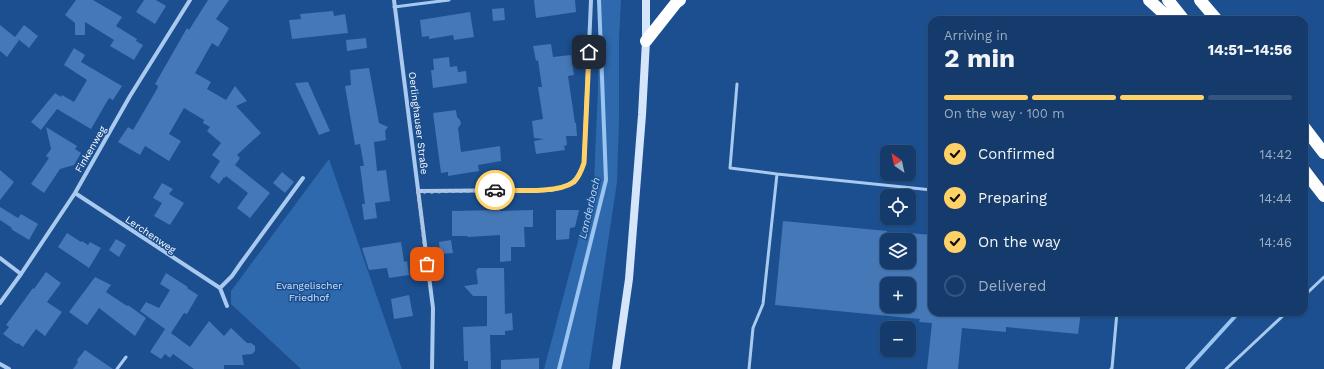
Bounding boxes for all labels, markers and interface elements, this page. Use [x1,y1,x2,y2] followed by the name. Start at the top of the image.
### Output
[944,28,1008,43] text: Arriving in
[572,35,606,69] pin
[578,41,600,63] icon: home
[1208,41,1292,59] text: 14:51–14:56
[944,43,1015,73] text: 2 min
[407,71,430,175] street label: Oerlinghauser Straße
[944,106,1065,121] text: On the way · 100 m
[73,124,108,174] street label: Finkenweg
[944,143,966,165] icon: check
[880,145,916,181] north arrow
[880,145,916,357] map controls
[978,145,1055,163] text: Confirmed
[1260,147,1292,162] text: 14:42
[475,170,515,210] courier
[576,176,603,240] water label: Landerbach
[484,179,506,201] icon: car
[944,187,966,209] icon: check
[880,189,916,225] button: locate
[978,189,1047,207] text: Preparing
[1259,191,1292,206] text: 14:44
[123,214,179,256] street label: Lerchenweg
[944,231,966,253] icon: check
[880,233,916,269] button: layers
[978,233,1060,251] text: On the way
[1259,235,1292,250] text: 14:46
[410,247,444,281] pin
[416,253,438,275] icon: bag
[880,277,916,313] button: +
[978,277,1046,295] text: Delivered
[276,280,342,303] park label: Evangelischer Friedhof
[880,321,916,357] button: −

